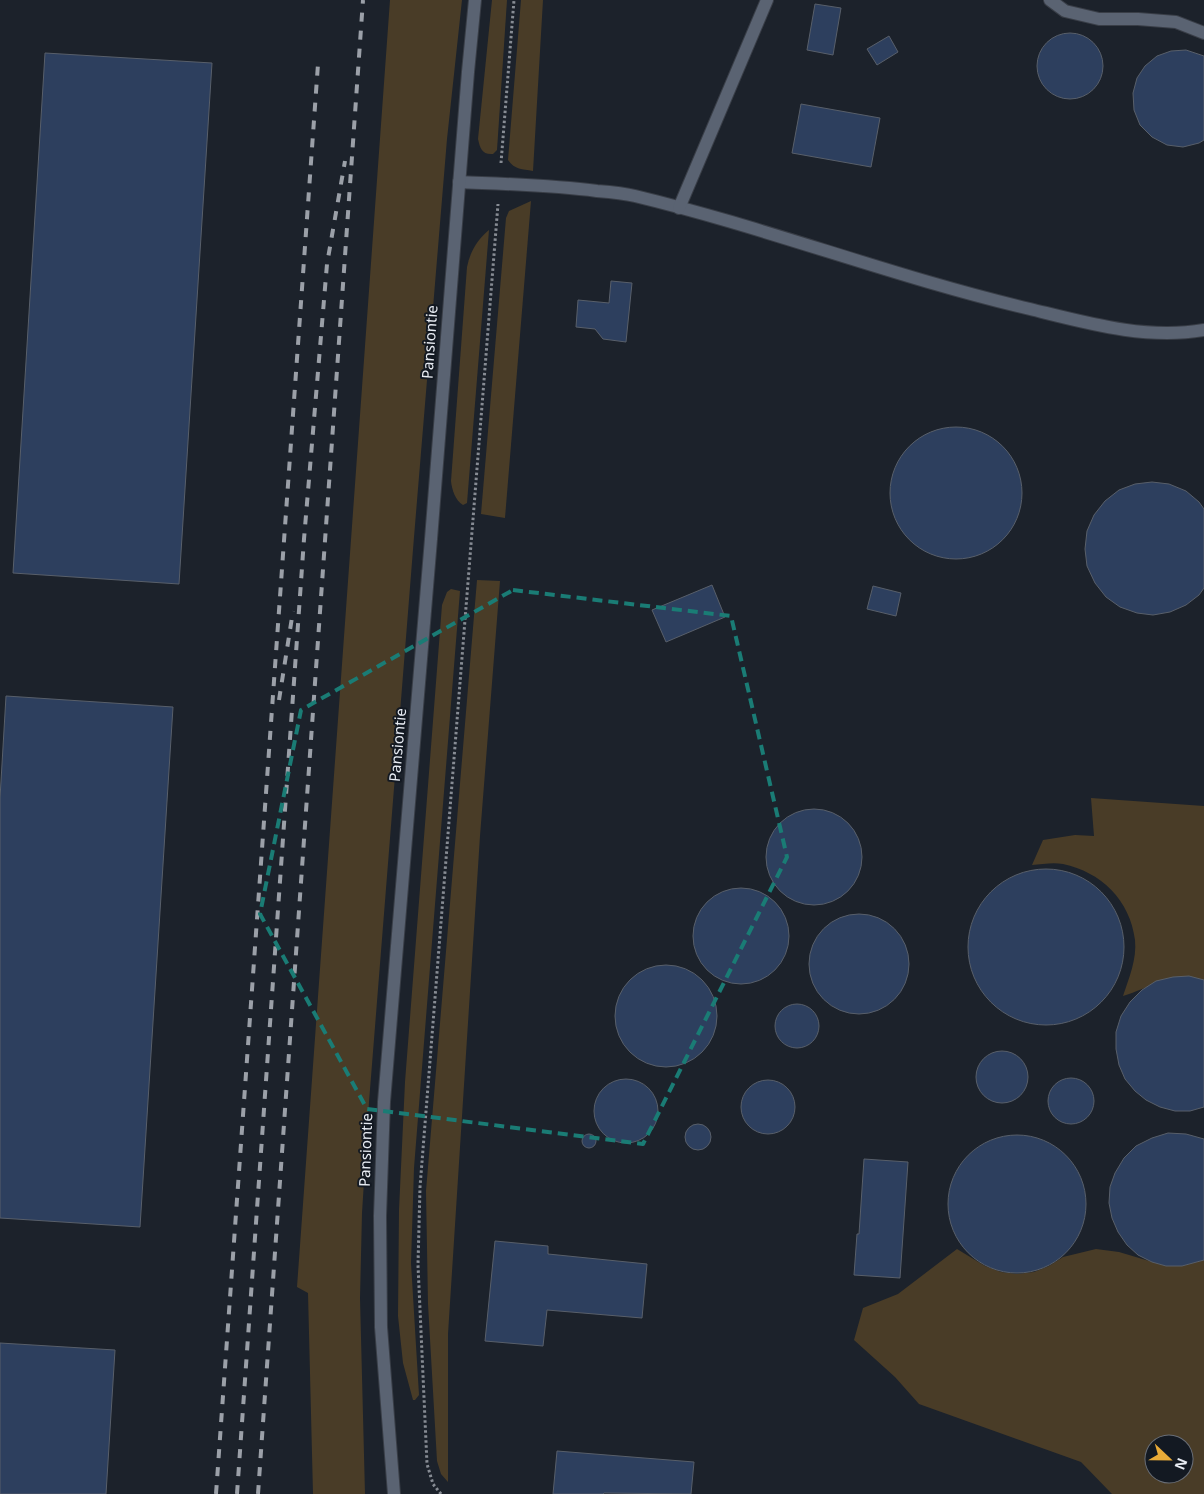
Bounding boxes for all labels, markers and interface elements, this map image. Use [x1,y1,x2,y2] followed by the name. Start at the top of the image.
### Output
[416,304,442,379] street label: Pansiontie
[384,707,410,783] street label: Pansiontie
[354,1113,376,1187] street label: Pansiontie
[1144,1434,1194,1484] north arrow
[1171,1455,1192,1473] text: N

